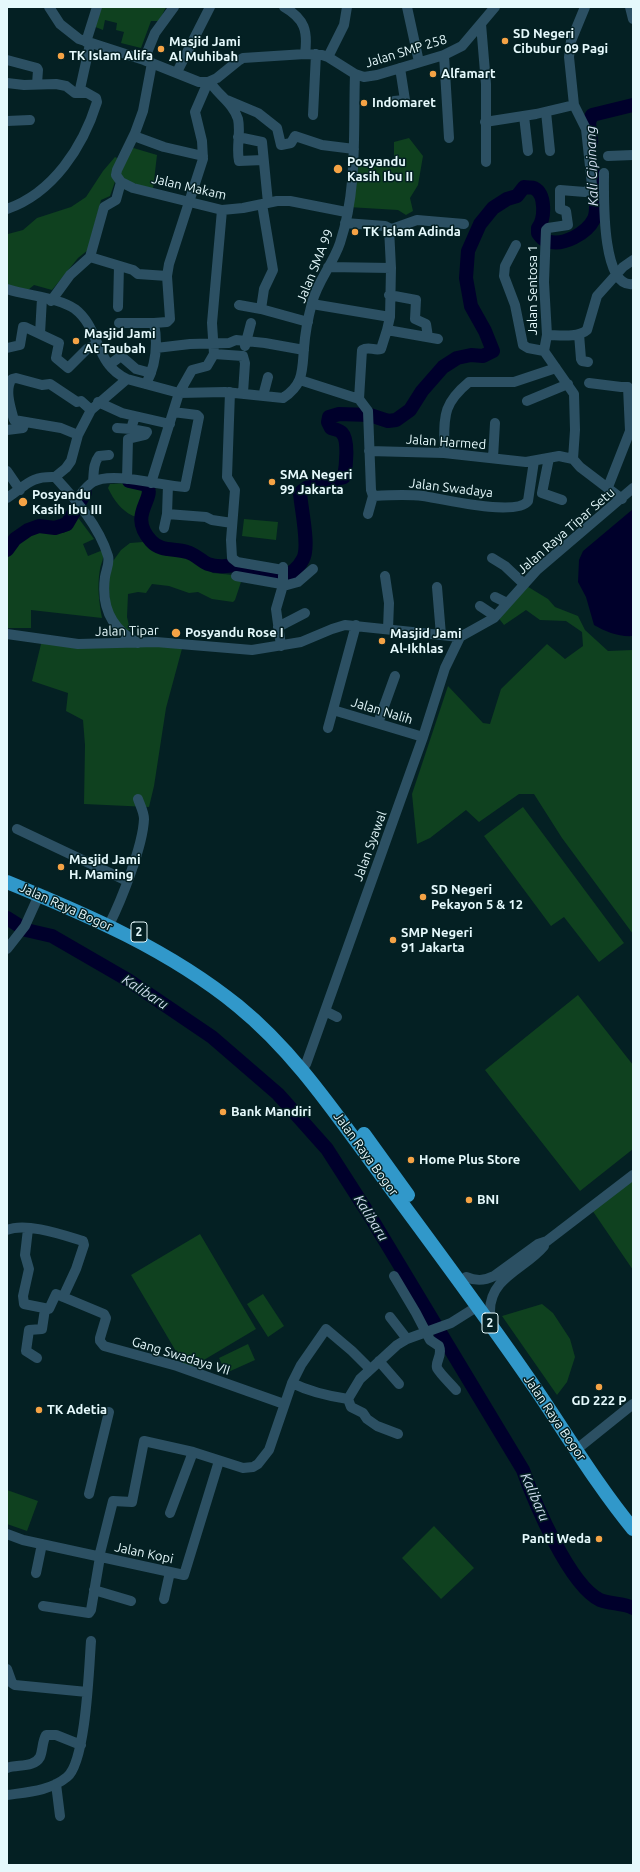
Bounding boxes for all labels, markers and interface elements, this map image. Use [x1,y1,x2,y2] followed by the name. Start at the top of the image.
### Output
[513,26,608,57] place label: SD Negeri Cibubur 09 Pagi
[363,31,449,71] street label: Jalan SMP 258
[169,34,240,65] place label: Masjid Jami Al Muhibah
[500,36,510,46] marker: SD Negeri Cibubur 09 Pagi
[156,44,166,54] marker: Masjid Jami Al Muhibah
[69,48,153,64] place label: TK Islam Alifa
[56,51,66,61] marker: TK Islam Alifa
[441,66,496,82] place label: Alfamart
[428,69,438,79] marker: Alfamart
[372,95,436,111] place label: Indomaret
[359,98,369,108] marker: Indomaret
[582,126,602,206] water label: Kali Cipinang
[347,154,413,185] place label: Posyandu Kasih Ibu II
[332,163,344,175] marker: Posyandu Kasih Ibu II
[150,171,228,203] street label: Jalan Makam
[363,224,461,240] place label: TK Islam Adinda
[293,227,337,305] street label: Jalan SMA 99
[350,227,360,237] marker: TK Islam Adinda
[525,245,541,335] street label: Jalan Sentosa 1
[84,326,155,357] place label: Masjid Jami At Taubah
[71,336,81,346] marker: Masjid Jami At Taubah
[405,431,487,453] street label: Jalan Harmed
[280,467,352,498] place label: SMA Negeri 99 Jakarta
[408,475,494,501] street label: Jalan Swadaya
[267,477,277,487] marker: SMA Negeri 99 Jakarta
[514,485,618,577] street label: Jalan Raya Tipar Setu
[32,487,102,518] place label: Posyandu Kasih Ibu III
[17,496,29,508] marker: Posyandu Kasih Ibu III
[95,623,159,639] street label: Jalan Tipar
[185,625,284,641] place label: Posyandu Rose I
[390,626,461,657] place label: Masjid Jami Al-Ikhlas
[170,627,182,639] marker: Posyandu Rose I
[377,636,387,646] marker: Masjid Jami Al-Ikhlas
[349,694,415,728] street label: Jalan Nalih
[350,809,390,883] street label: Jalan Syawal
[69,852,140,883] place label: Masjid Jami H. Maming
[56,862,66,872] marker: Masjid Jami H. Maming
[17,880,115,934] street label: Jalan Raya Bogor
[431,882,523,913] place label: SD Negeri Pekayon 5 & 12
[418,892,428,902] marker: SD Negeri Pekayon 5 & 12
[131,922,147,942] road number: 2
[401,925,473,956] place label: SMP Negeri 91 Jakarta
[388,935,398,945] marker: SMP Negeri 91 Jakarta
[119,971,171,1013] water label: Kalibaru
[231,1104,311,1120] place label: Bank Mandiri
[218,1107,228,1117] marker: Bank Mandiri
[330,1109,402,1199] street label: Jalan Raya Bogor
[419,1152,520,1168] place label: Home Plus Store
[406,1155,416,1165] marker: Home Plus Store
[350,1192,392,1244] water label: Kalibaru
[477,1192,499,1208] place label: BNI
[464,1195,474,1205] marker: BNI
[482,1313,498,1333] road number: 2
[130,1334,232,1378] street label: Gang Swadaya VII
[521,1372,589,1464] street label: Jalan Raya Bogor
[594,1382,604,1392] marker: GD 222 P
[572,1393,626,1409] place label: GD 222 P
[47,1402,107,1418] place label: TK Adetia
[34,1405,44,1415] marker: TK Adetia
[517,1470,553,1524] water label: Kalibaru
[522,1531,591,1547] place label: Panti Weda
[594,1534,604,1544] marker: Panti Weda
[113,1539,175,1567] street label: Jalan Kopi

